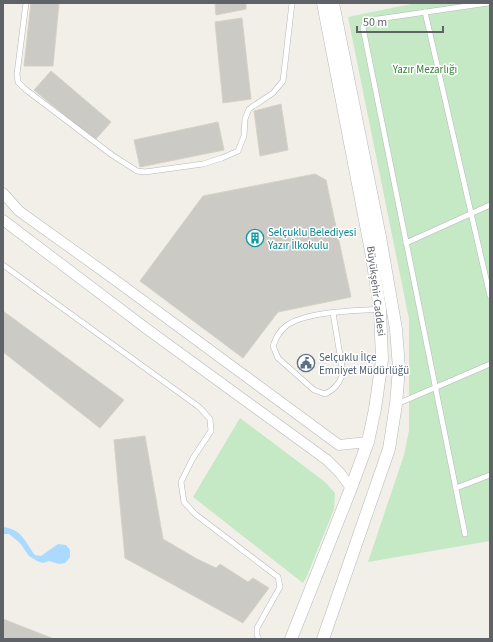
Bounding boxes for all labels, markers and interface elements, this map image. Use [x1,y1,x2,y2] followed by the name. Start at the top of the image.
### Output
[357,8,443,34] scale bar
[363,14,387,31] text: 50 m
[392,62,457,77] park label: Yazır Mezarlığı
[267,225,356,253] place label: Selçuklu Belediyesi Yazır İlkokulu
[245,228,265,248] building icon: Selçuklu Belediyesi Yazır İlkokulu
[363,245,389,337] street label: Büyükşehir Caddesi
[319,350,409,378] place label: Selçuklu İlçe Emniyet Müdürlüğü
[296,353,316,373] public building icon: Selçuklu İlçe Emniyet Müdürlüğü

